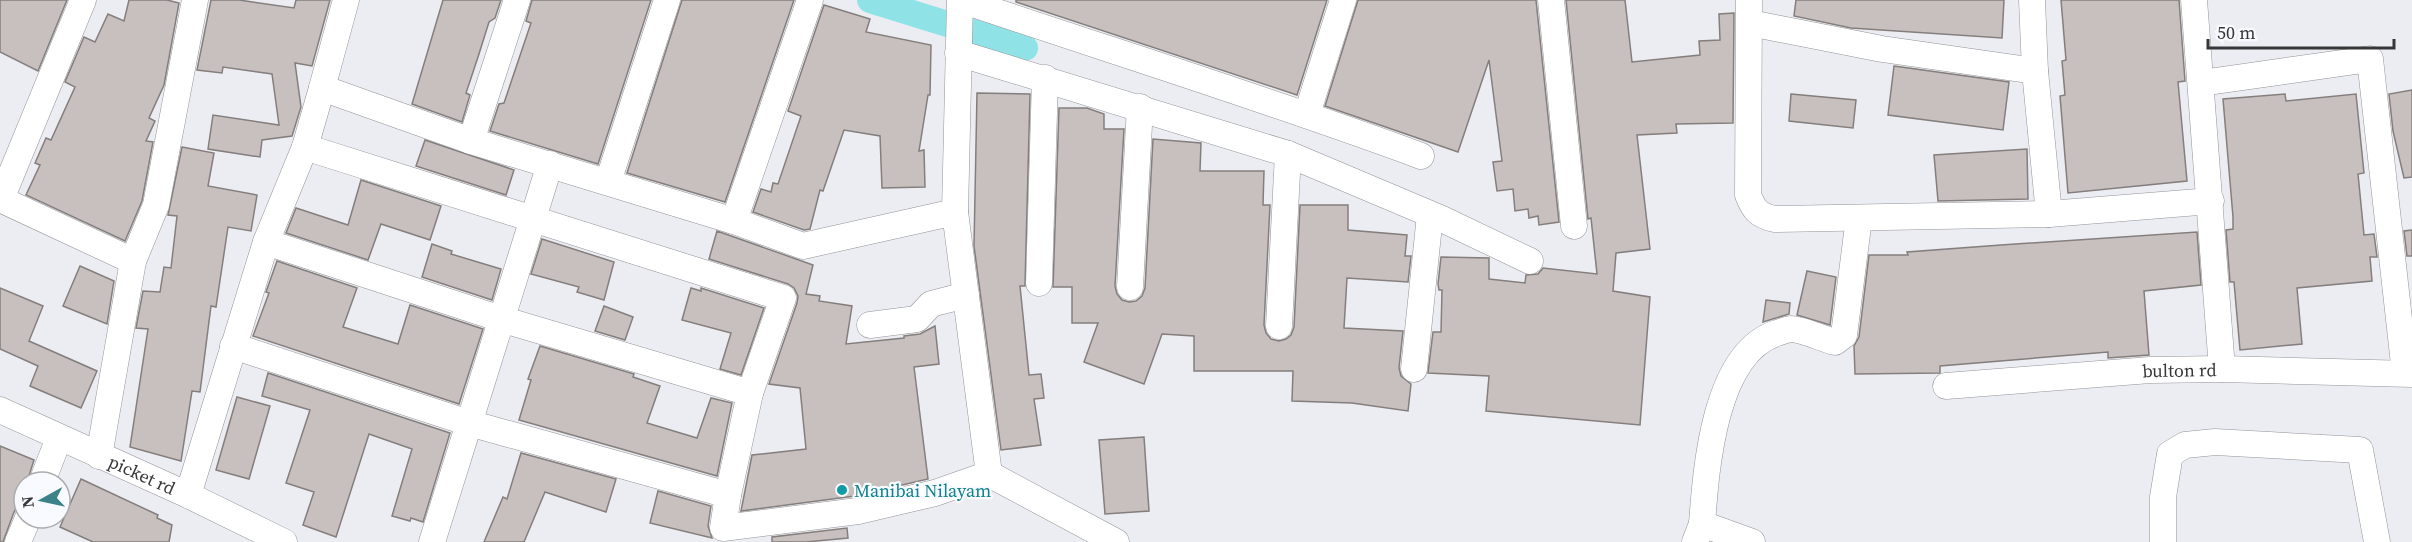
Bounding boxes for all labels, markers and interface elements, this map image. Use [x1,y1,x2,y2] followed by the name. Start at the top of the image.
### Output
[2208,12,2394,50] scale bar
[2217,20,2255,45] text: 50 m
[2141,357,2217,383] street label: bulton rd
[105,448,180,500] street label: picket rd
[12,470,72,530] north arrow
[854,478,991,503] place label: Manibai Nilayam
[835,483,849,497] marker: Manibai Nilayam
[15,494,39,509] text: N

